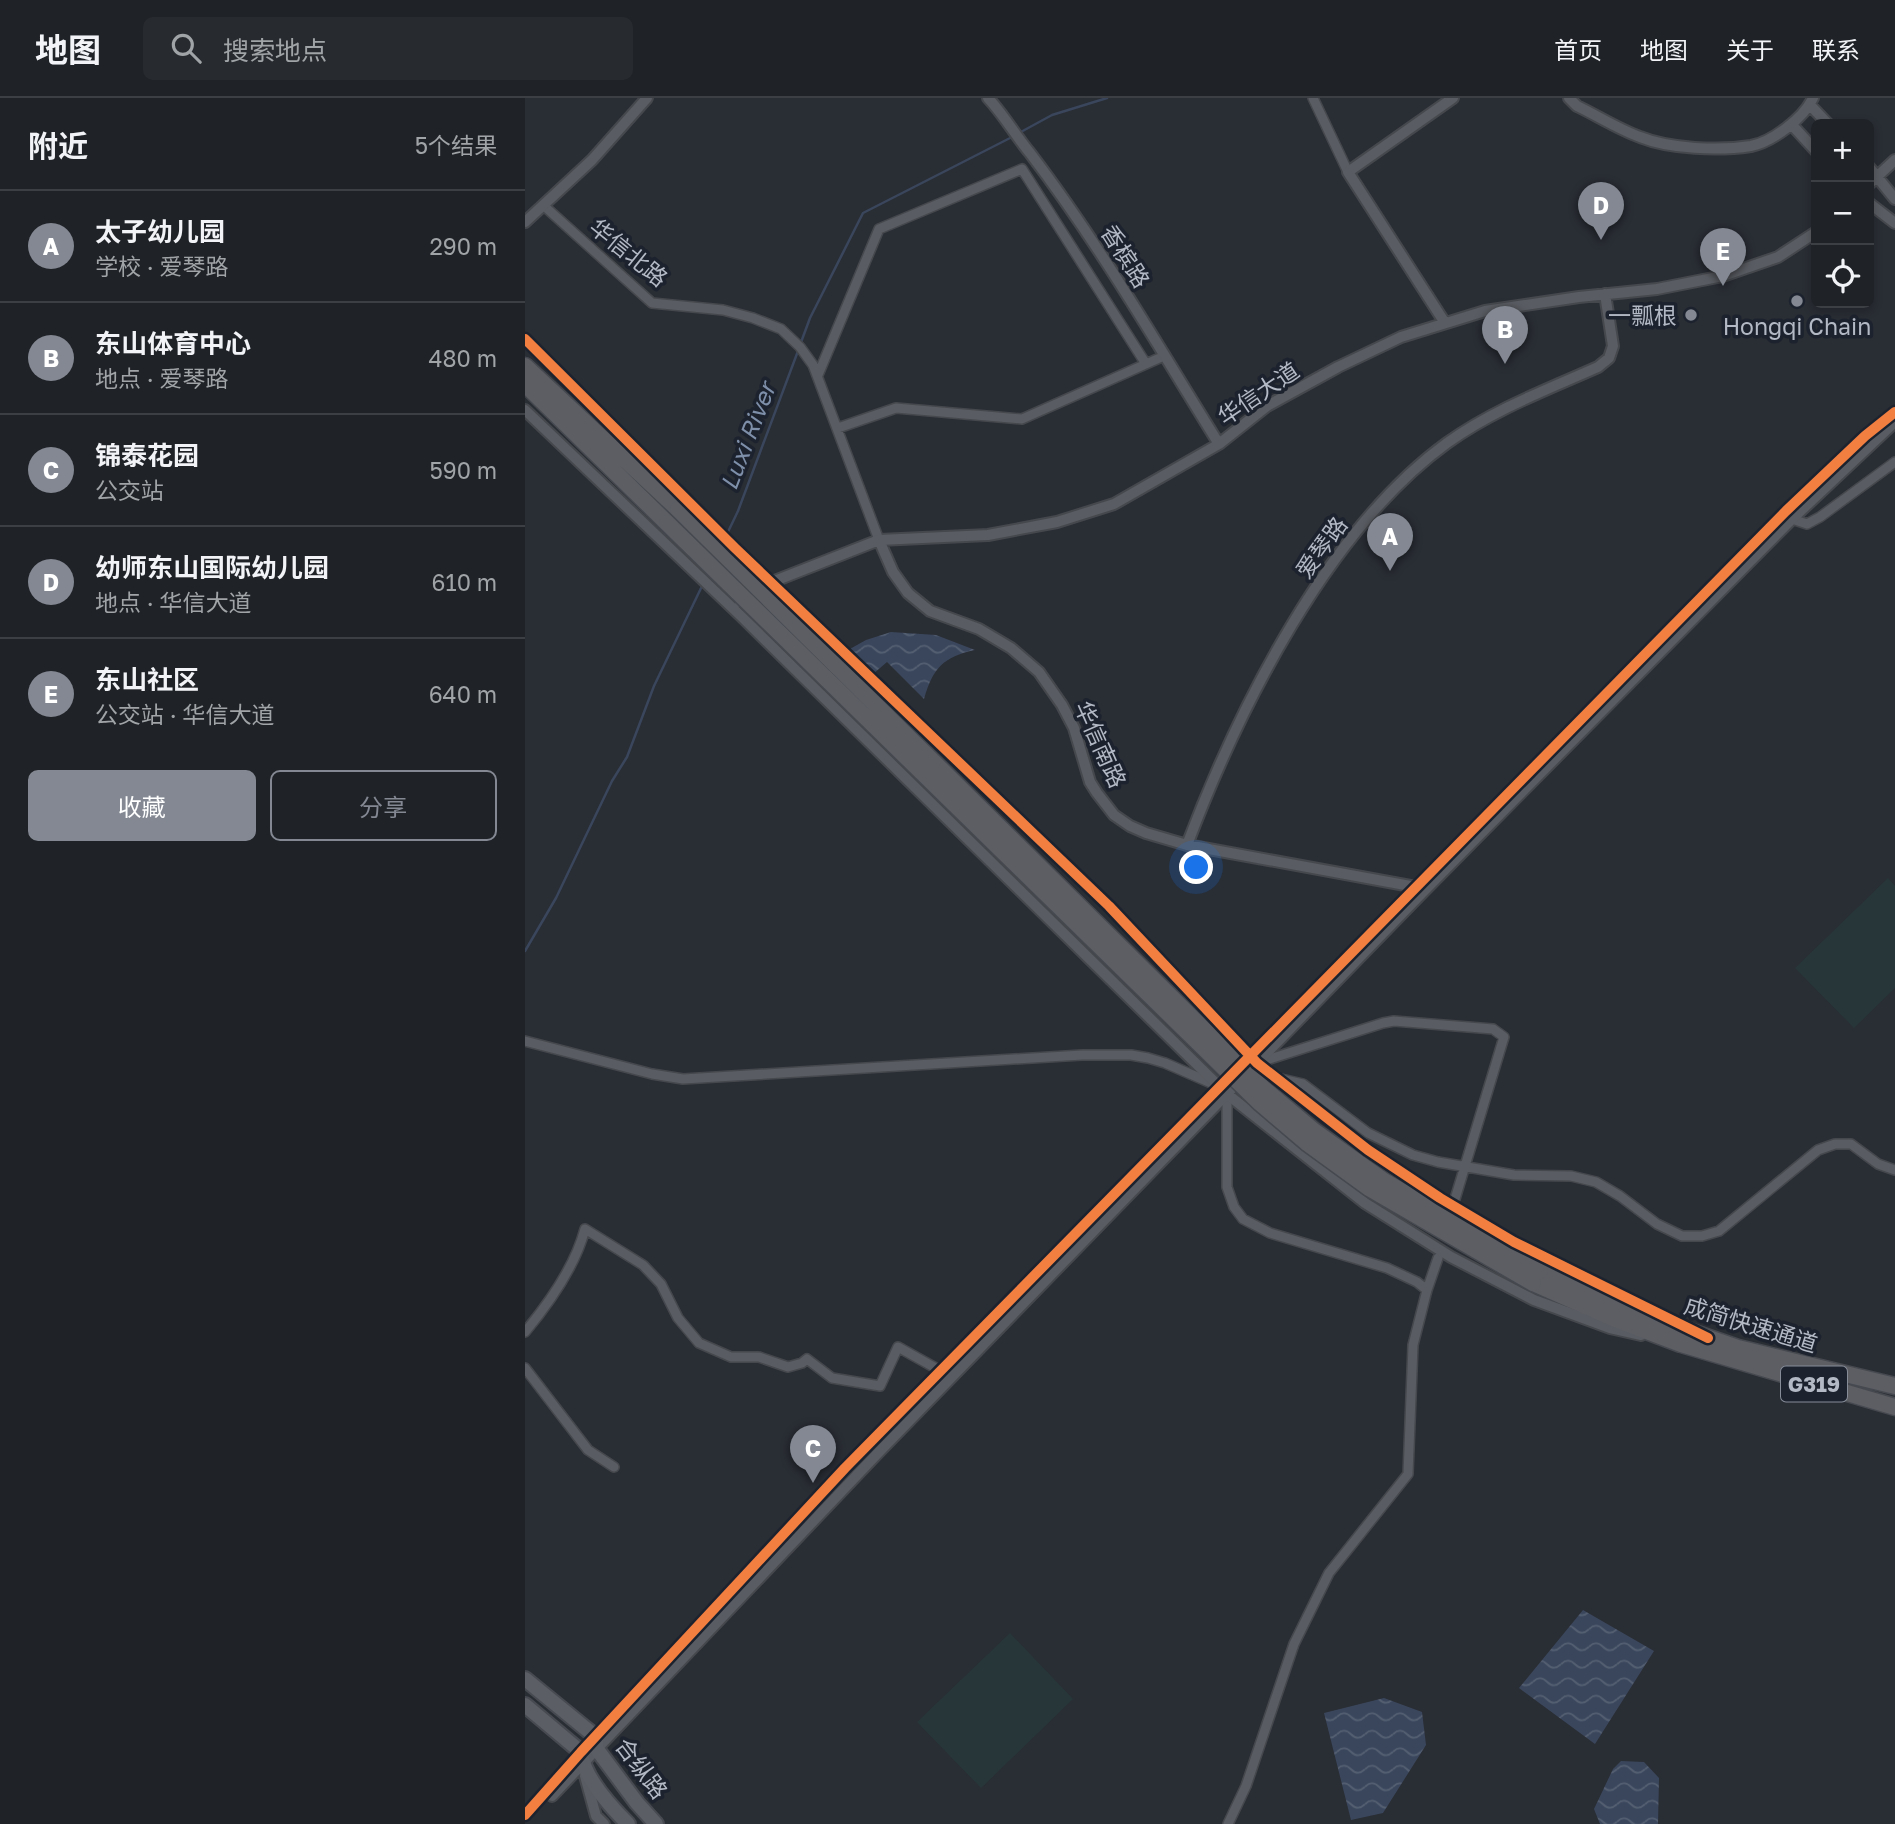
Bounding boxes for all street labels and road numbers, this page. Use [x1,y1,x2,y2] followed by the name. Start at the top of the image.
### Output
[584,212,674,292] street label: 华信北路
[1096,219,1156,293] street label: 香槟路
[1212,356,1304,430] street label: 华信大道
[1289,511,1353,583] street label: 爱琴路
[1070,696,1132,792] street label: 华信南路
[1681,1290,1821,1358] street label: 成简快速通道
[1781,1366,1847,1402] road number: G319
[610,1732,674,1804] street label: 合纵路

